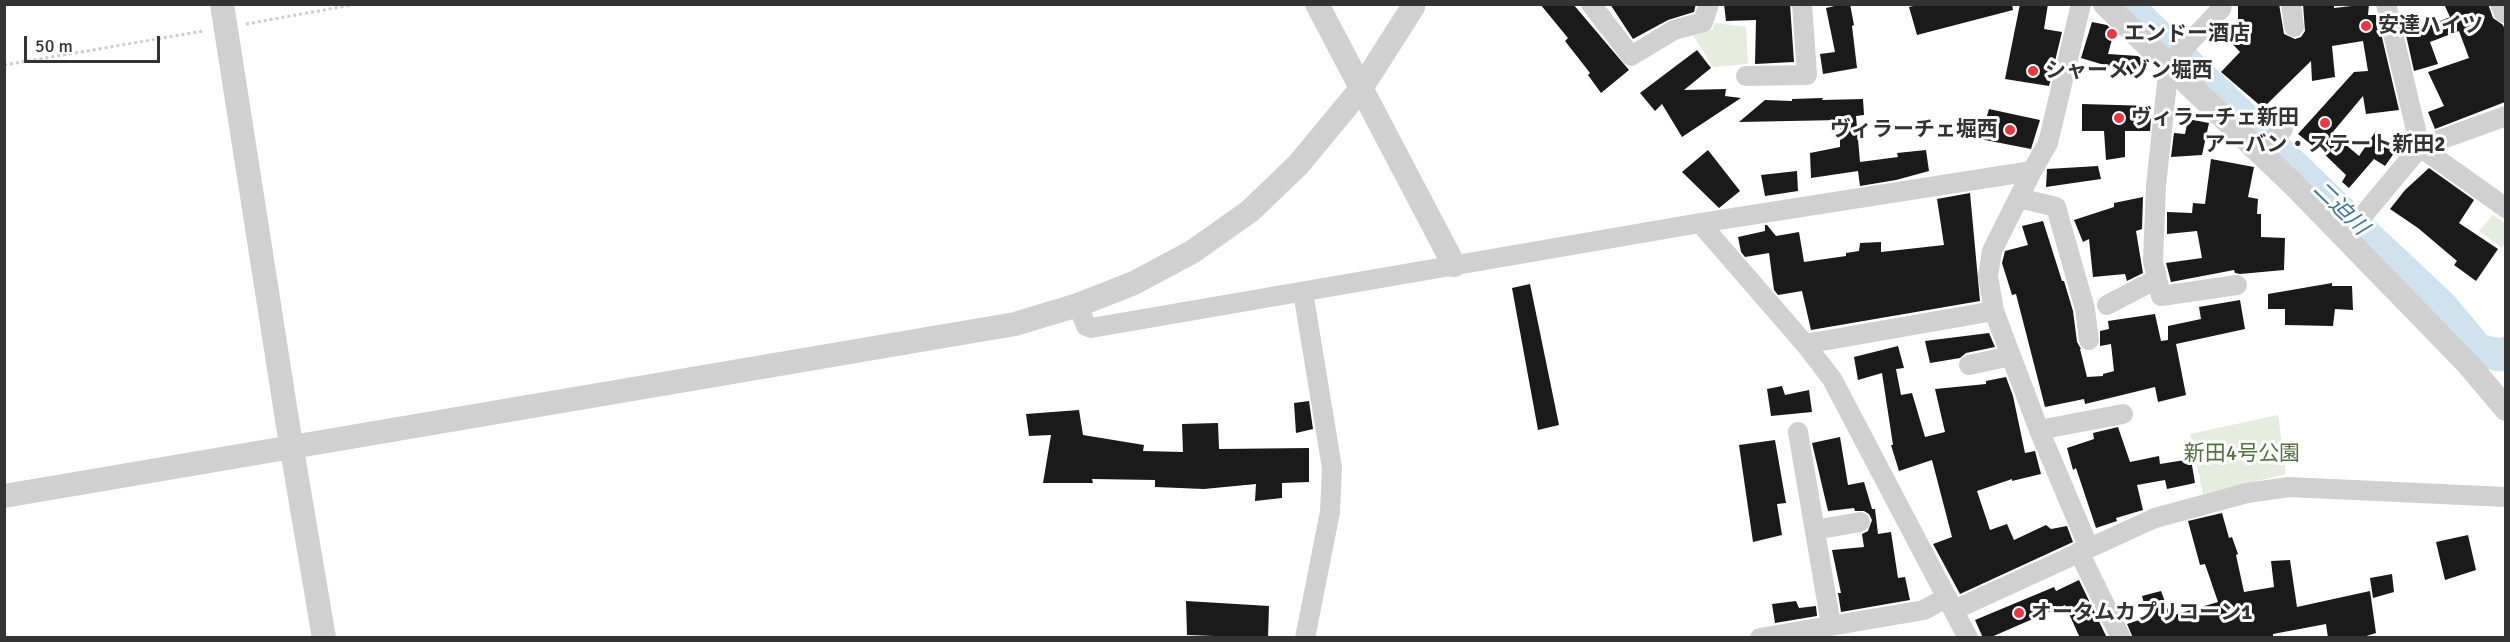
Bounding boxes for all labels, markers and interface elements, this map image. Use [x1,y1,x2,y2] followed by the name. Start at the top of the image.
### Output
[2378,13,2483,39] place label: 安達ハイツ
[2359,19,2373,33] marker: 安達ハイツ
[2124,21,2250,47] place label: エンドー酒店
[27,24,164,62] scale bar
[2105,27,2119,41] marker: エンドー酒店
[35,35,73,57] text: 50 m
[2045,58,2213,84] place label: シャーメゾン堀西
[2026,64,2040,78] marker: シャーメゾン堀西
[2131,105,2299,131] place label: ヴィラーチェ新田
[2112,111,2126,125] marker: ヴィラーチェ新田
[2318,116,2332,130] marker: アーバン・ステート新田2
[1830,117,1998,143] place label: ヴィラーチェ堀西
[2003,123,2017,137] marker: ヴィラーチェ堀西
[2204,132,2446,158] place label: アーバン・ステート新田2
[2307,177,2373,241] water label: 二迫川
[2184,441,2300,467] park label: 新田4号公園
[2031,600,2252,626] place label: オータムカプリコーン1
[2012,606,2026,620] marker: オータムカプリコーン1

